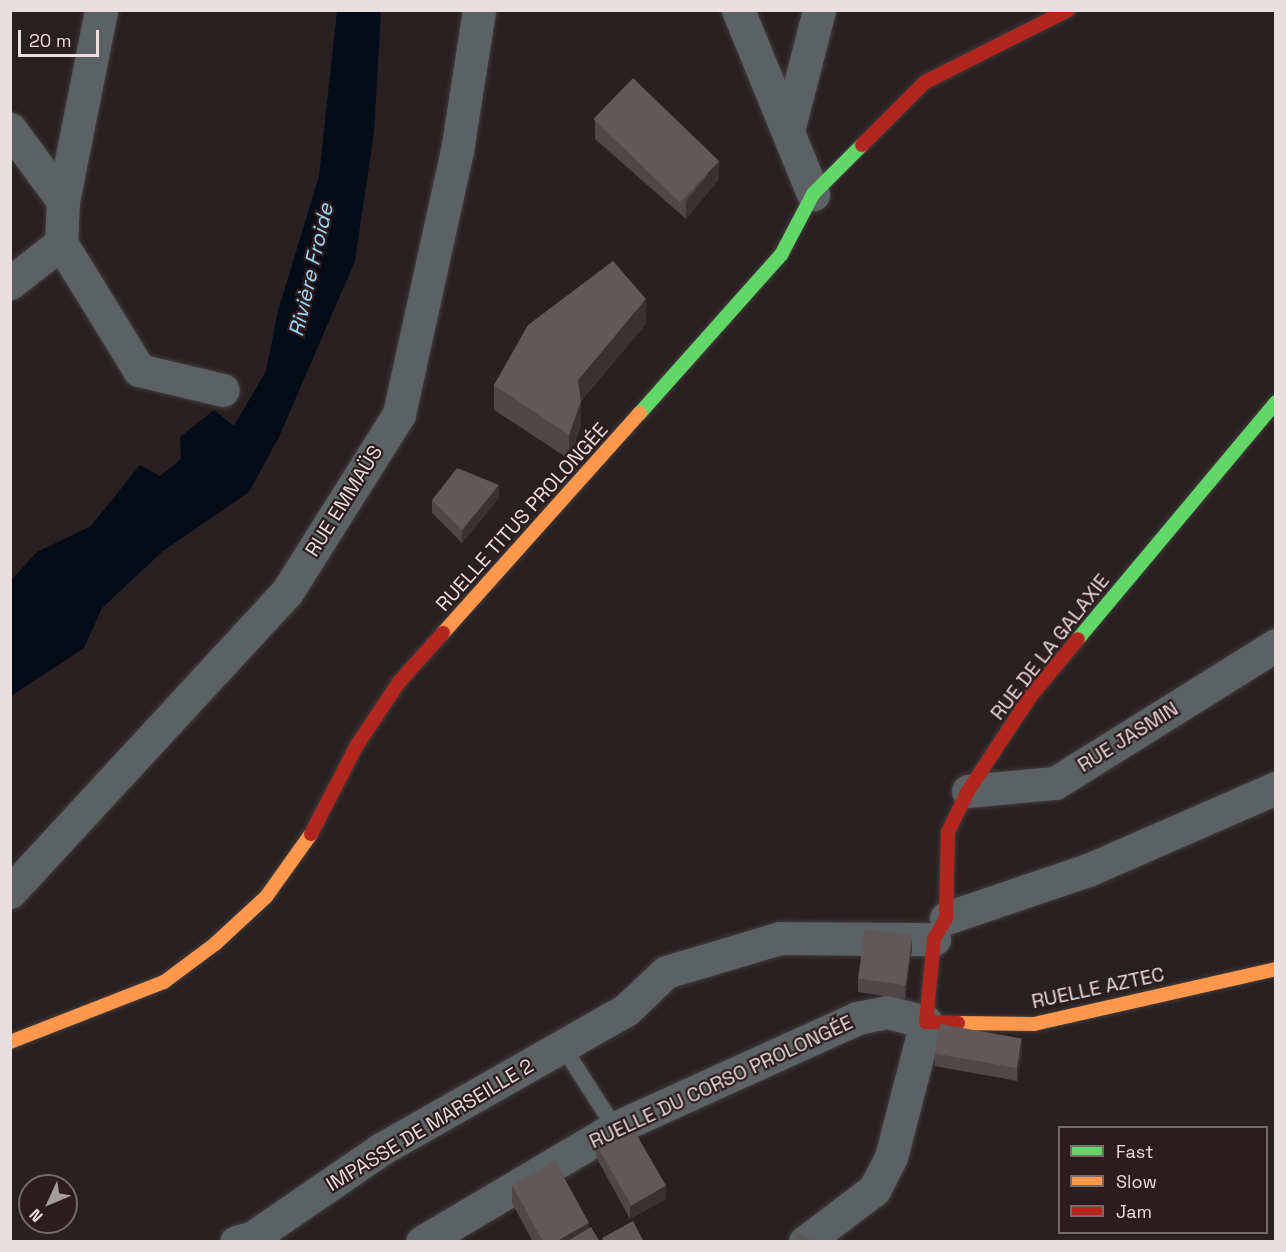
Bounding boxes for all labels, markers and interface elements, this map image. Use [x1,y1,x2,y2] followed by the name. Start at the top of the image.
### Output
[21,18,102,56] scale bar
[29,29,72,52] text: 20 m
[283,201,339,339] water label: Rivière Froide
[431,418,613,616] street label: RUELLE TITUS PROLONGÉE
[300,441,388,561] street label: RUE EMMAÜS
[985,569,1115,725] street label: RUE DE LA GALAXIE
[1073,697,1183,777] street label: RUE JASMIN
[1029,962,1167,1014] street label: RUELLE AZTEC
[586,1010,856,1154] street label: RUELLE DU CORSO PROLONGÉE
[322,1054,538,1196] street label: IMPASSE DE MARSEILLE 2
[1058,1126,1268,1234] legend
[1116,1140,1153,1163] text: Fast
[1116,1170,1157,1193] text: Slow
[18,1174,78,1234] north arrow
[1116,1200,1152,1223] text: Jam
[25,1204,47,1227] text: N

